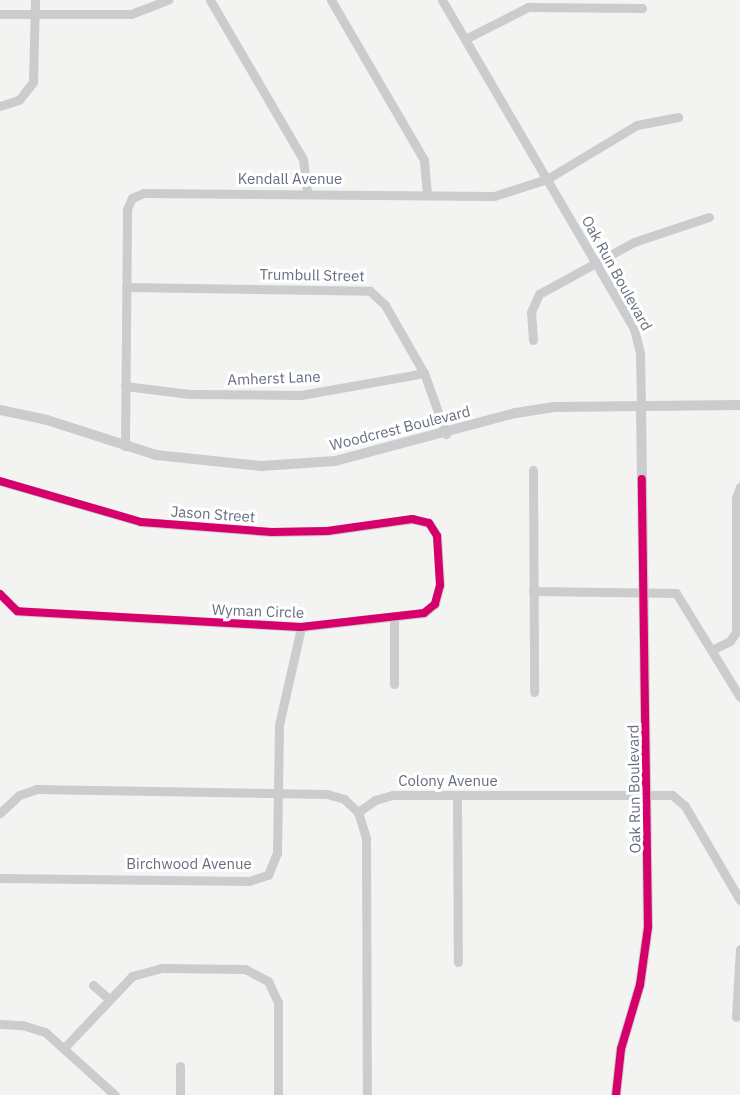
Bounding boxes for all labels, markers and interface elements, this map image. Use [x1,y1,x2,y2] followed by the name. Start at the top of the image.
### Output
[238,170,342,188] street label: Kendall Avenue
[578,212,656,334] street label: Oak Run Boulevard
[259,265,365,285] street label: Trumbull Street
[227,367,321,389] street label: Amherst Lane
[328,402,472,454] street label: Woodcrest Boulevard
[170,502,256,526] street label: Jason Street
[212,600,304,622] street label: Wyman Circle
[624,725,644,853] street label: Oak Run Boulevard
[398,772,498,790] street label: Colony Avenue
[126,855,252,873] street label: Birchwood Avenue

